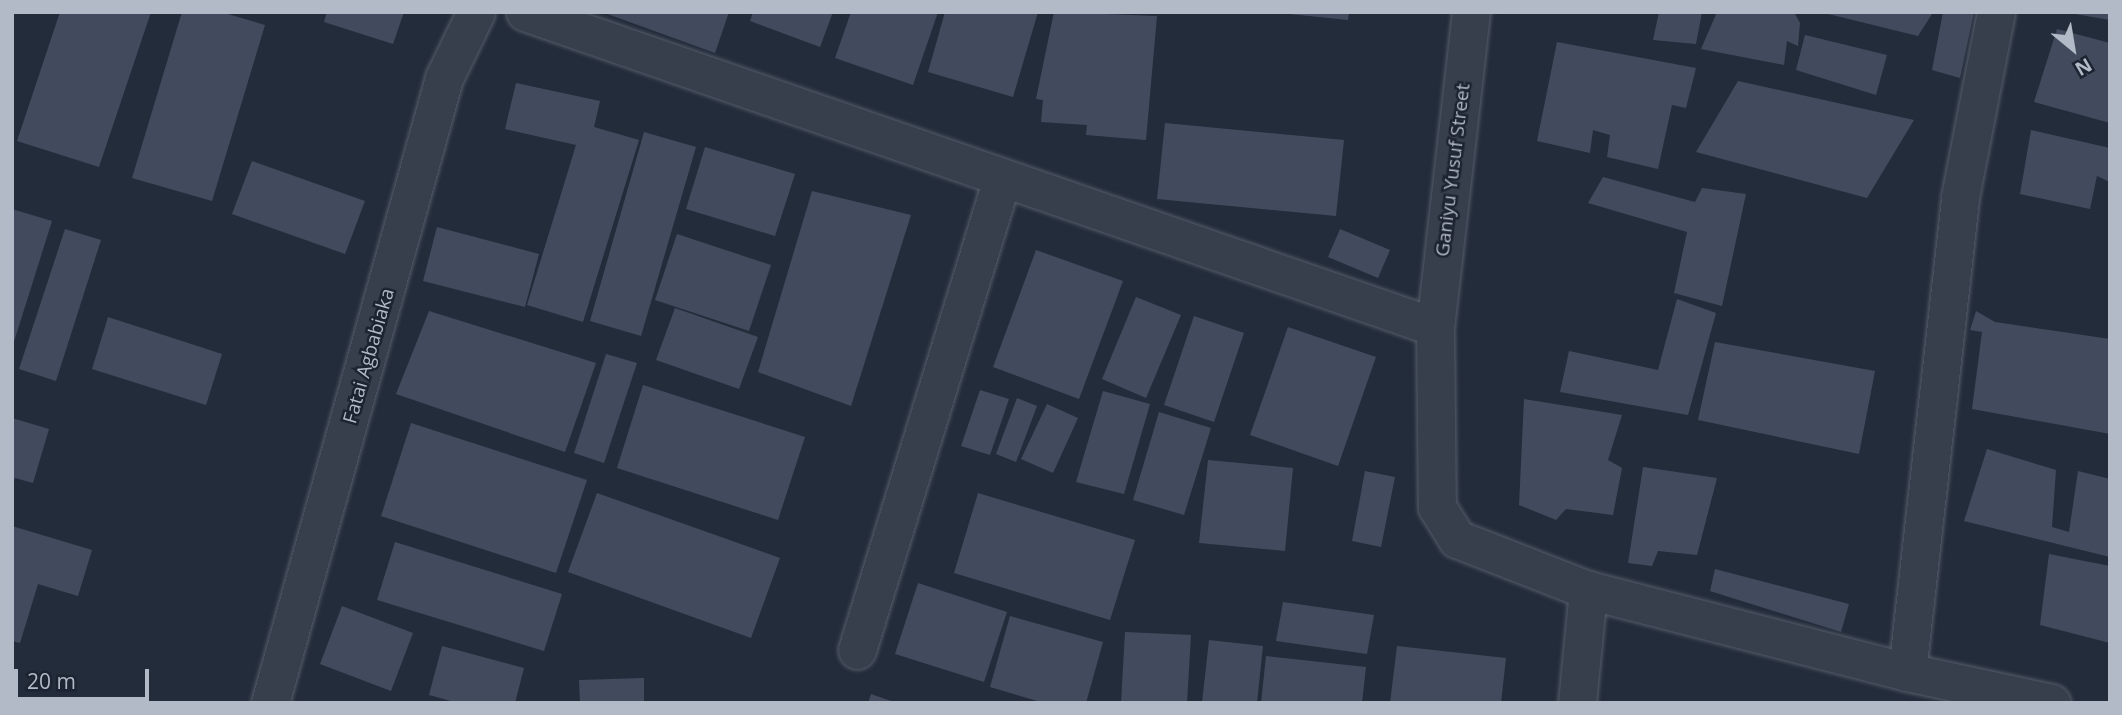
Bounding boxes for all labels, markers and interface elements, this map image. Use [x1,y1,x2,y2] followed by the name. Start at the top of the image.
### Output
[2038,14,2108,84] north arrow
[2070,52,2097,82] text: N
[1431,82,1475,258] street label: Ganiyu Yusuf Street
[339,286,399,426] street label: Fatai Agbabiaka
[18,656,152,700] scale bar
[27,667,76,695] text: 20 m

